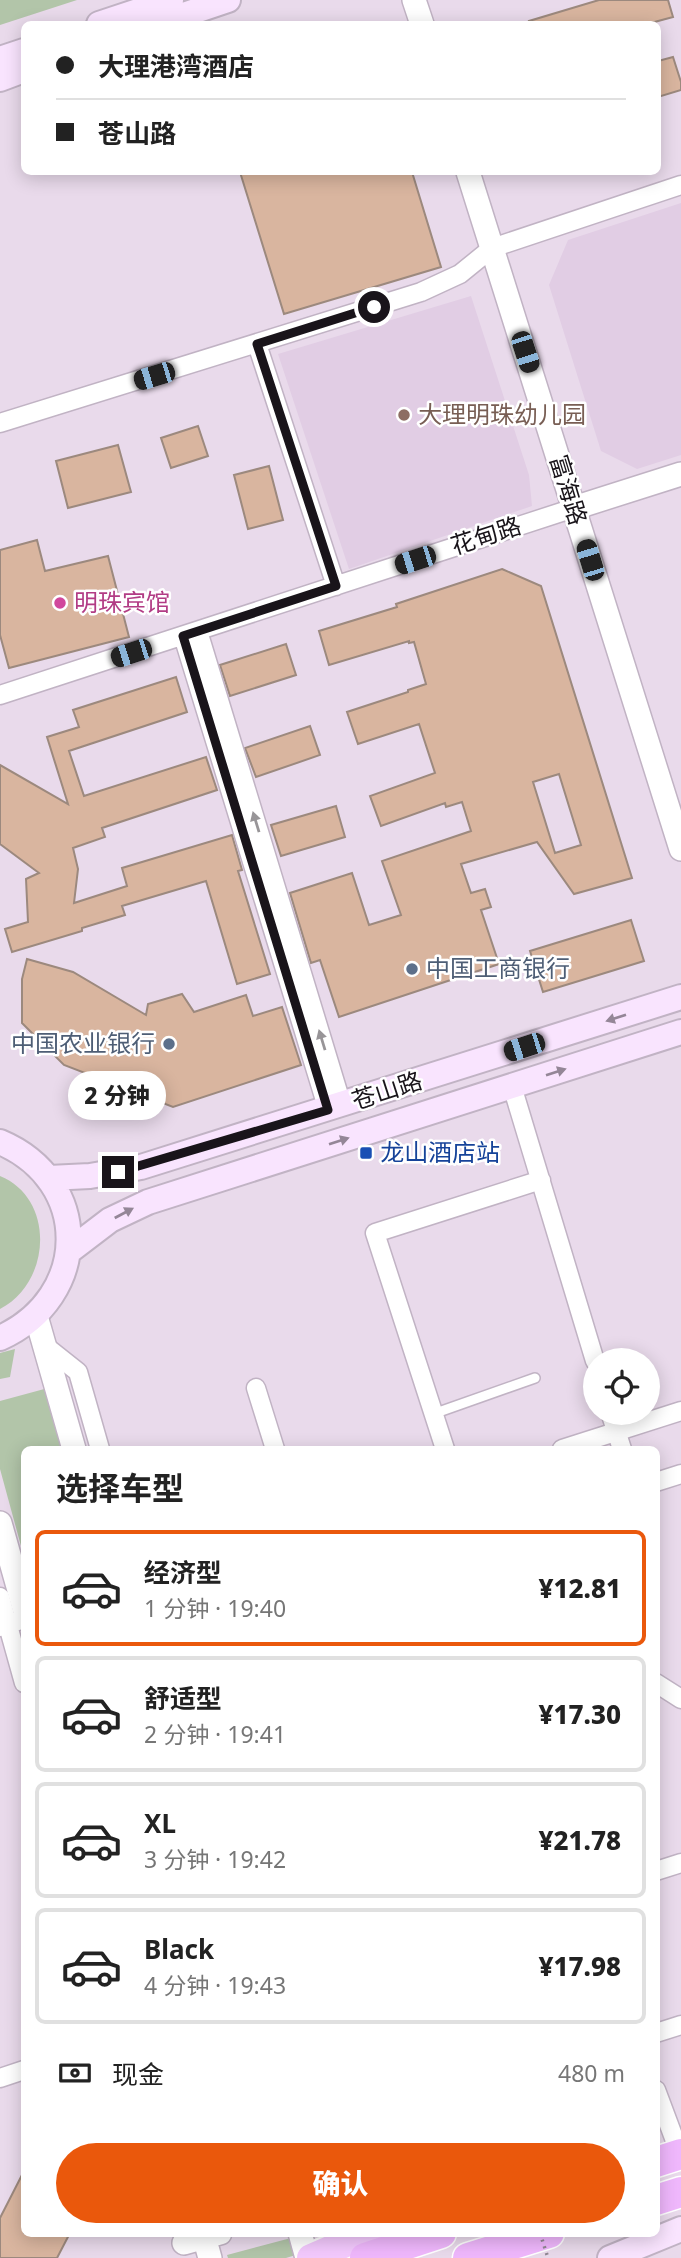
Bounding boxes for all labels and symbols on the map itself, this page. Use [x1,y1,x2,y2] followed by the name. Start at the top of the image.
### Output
[358,291,390,323] route start
[509,329,542,375] car
[131,360,178,392] car
[418,397,586,430] place label: 大理明珠幼儿园
[396,407,412,423] marker: 大理明珠幼儿园
[543,450,596,529] street label: 富海路
[446,508,525,561] street label: 花甸路
[574,537,607,583] car
[392,544,439,576] car
[74,585,170,618] place label: 明珠宾馆
[52,595,68,611] marker: 明珠宾馆
[108,637,155,669] car
[250,811,260,832] one-way arrow
[426,951,570,984] place label: 中国工商银行
[404,961,420,977] marker: 中国工商银行
[605,1013,626,1024] one-way arrow
[11,1026,155,1059] place label: 中国农业银行
[316,1029,326,1050] one-way arrow
[501,1031,548,1063] car
[161,1036,177,1052] marker: 中国农业银行
[347,1063,426,1116] street label: 苍山路
[546,1066,567,1076] one-way arrow
[69,1070,167,1120] callout: 2 分钟
[329,1135,350,1145] one-way arrow
[380,1135,500,1168] place label: 龙山酒店站
[358,1145,374,1161] marker: 龙山酒店站
[102,1156,134,1188] route end
[114,1207,134,1218] one-way arrow

